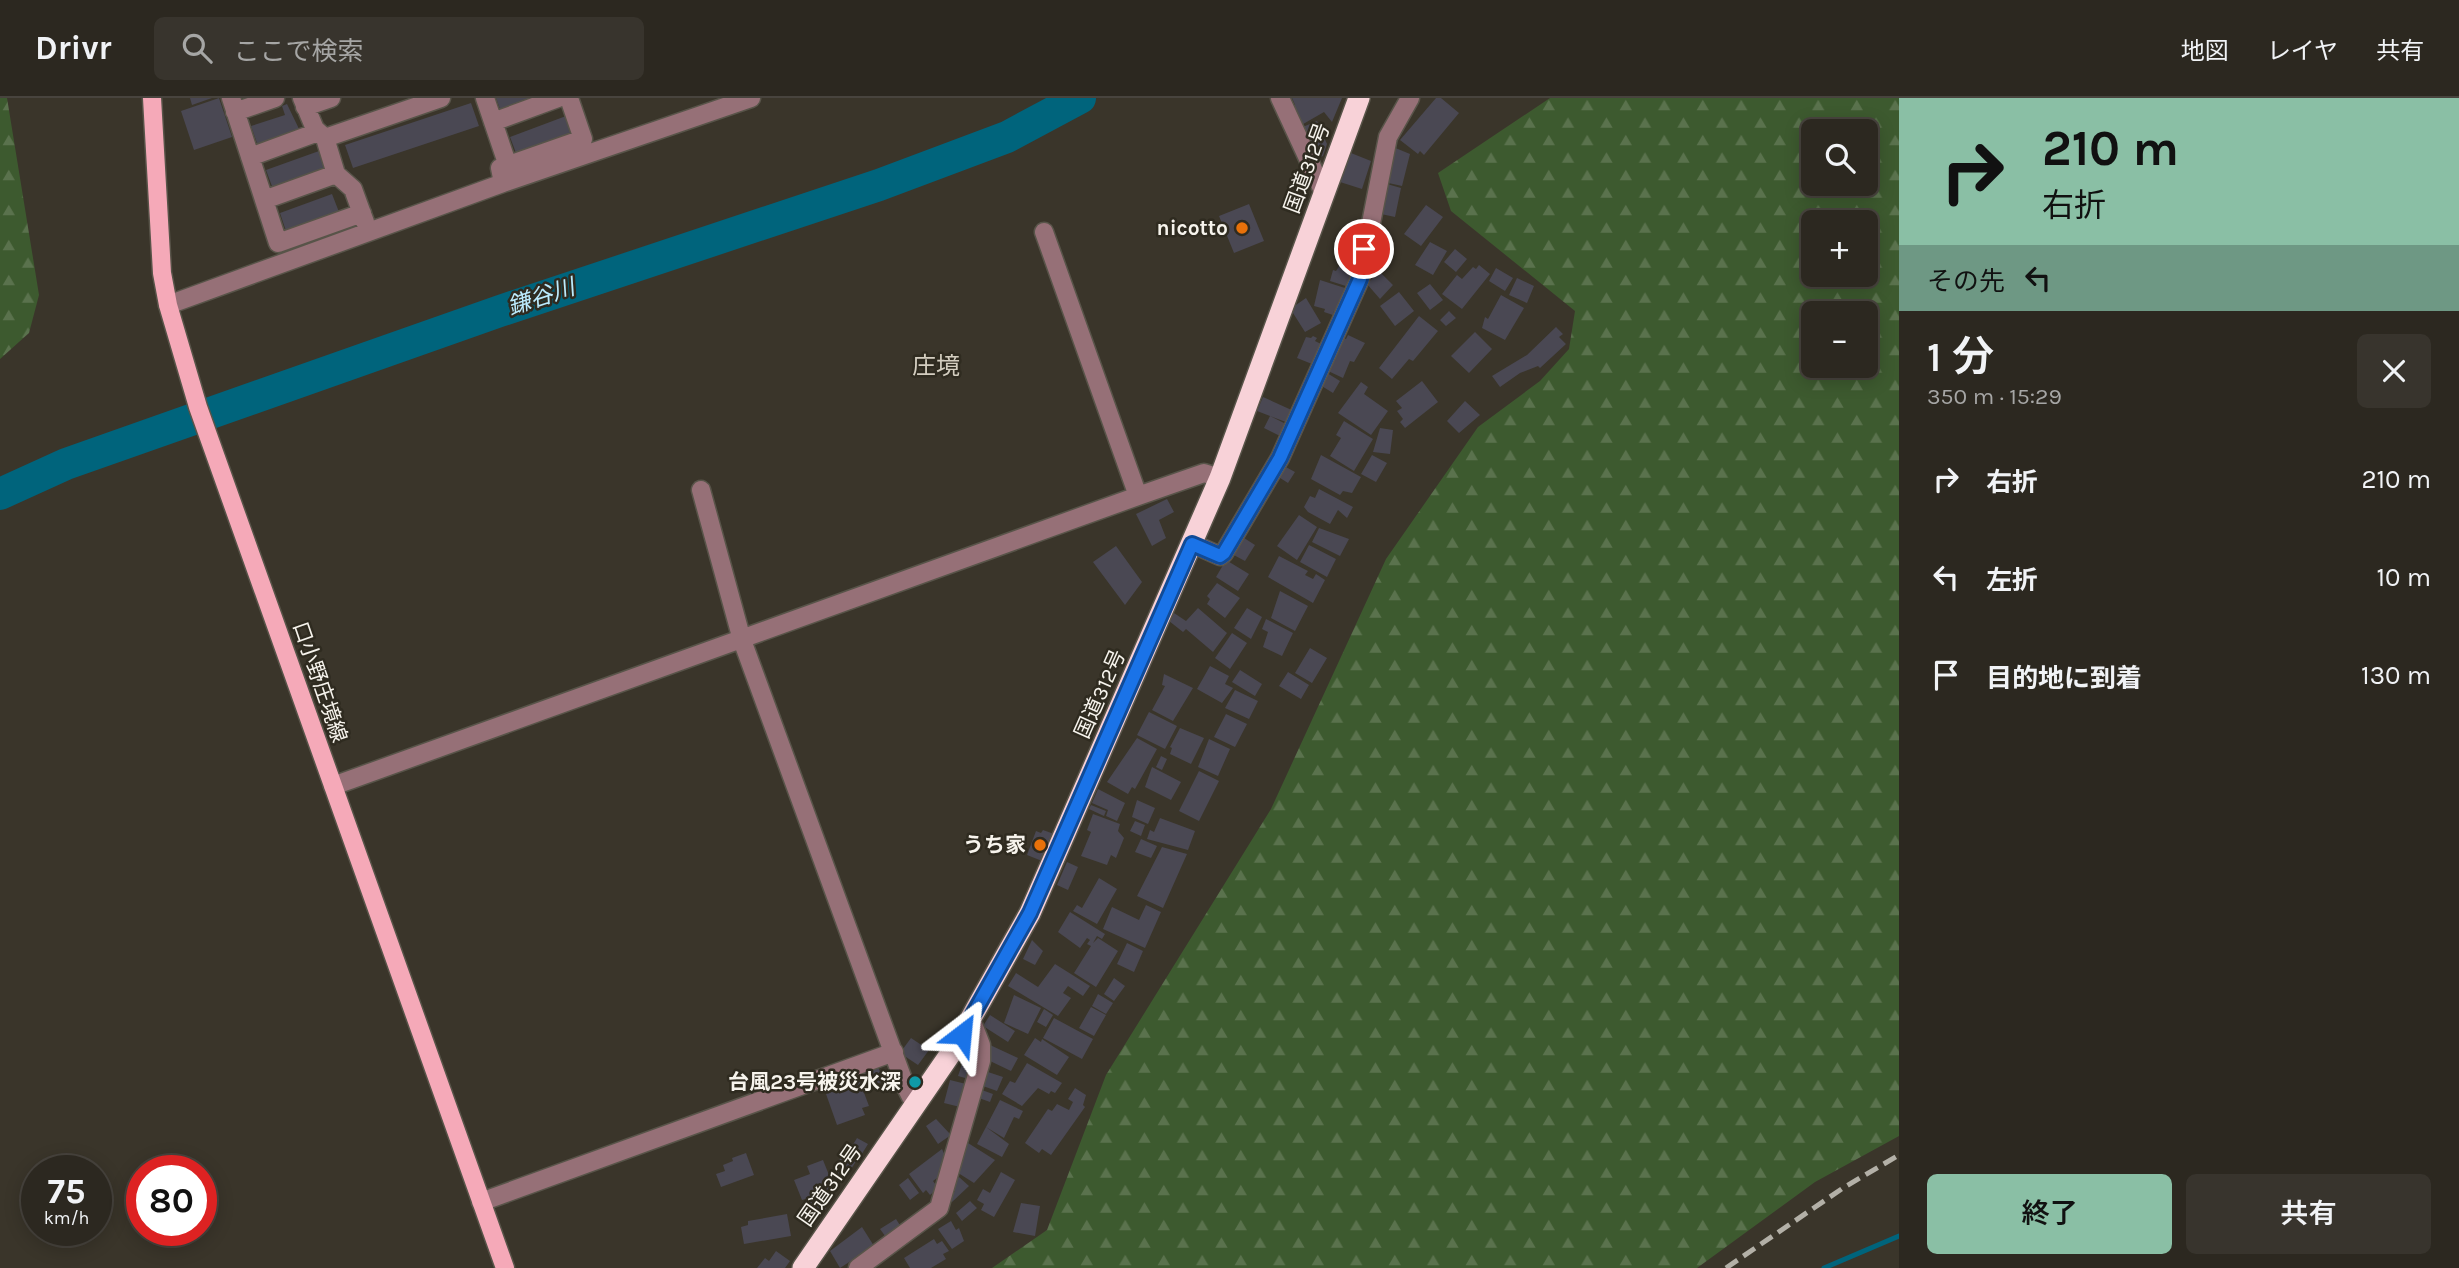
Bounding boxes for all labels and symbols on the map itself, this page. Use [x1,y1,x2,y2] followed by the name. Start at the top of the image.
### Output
[1280,119,1334,217] street label: 国道312号
[1157,216,1228,240] place label: nicotto
[1334,219,1394,279] pin
[1234,220,1250,236] marker: nicotto
[504,273,581,321] water label: 鎌谷川
[912,352,960,380] district label: 庄境
[288,619,352,745] street label: 口小野庄境線
[1070,646,1130,742] street label: 国道312号
[963,833,1026,857] place label: うち家
[1032,837,1048,853] marker: うち家
[925,997,999,1071] position arrow
[728,1070,901,1094] place label: 台風23号被災水深
[907,1074,923,1090] marker: 台風23号被災水深
[793,1139,867,1231] street label: 国道312号
[126,1155,217,1246] speed limit sign: 80

